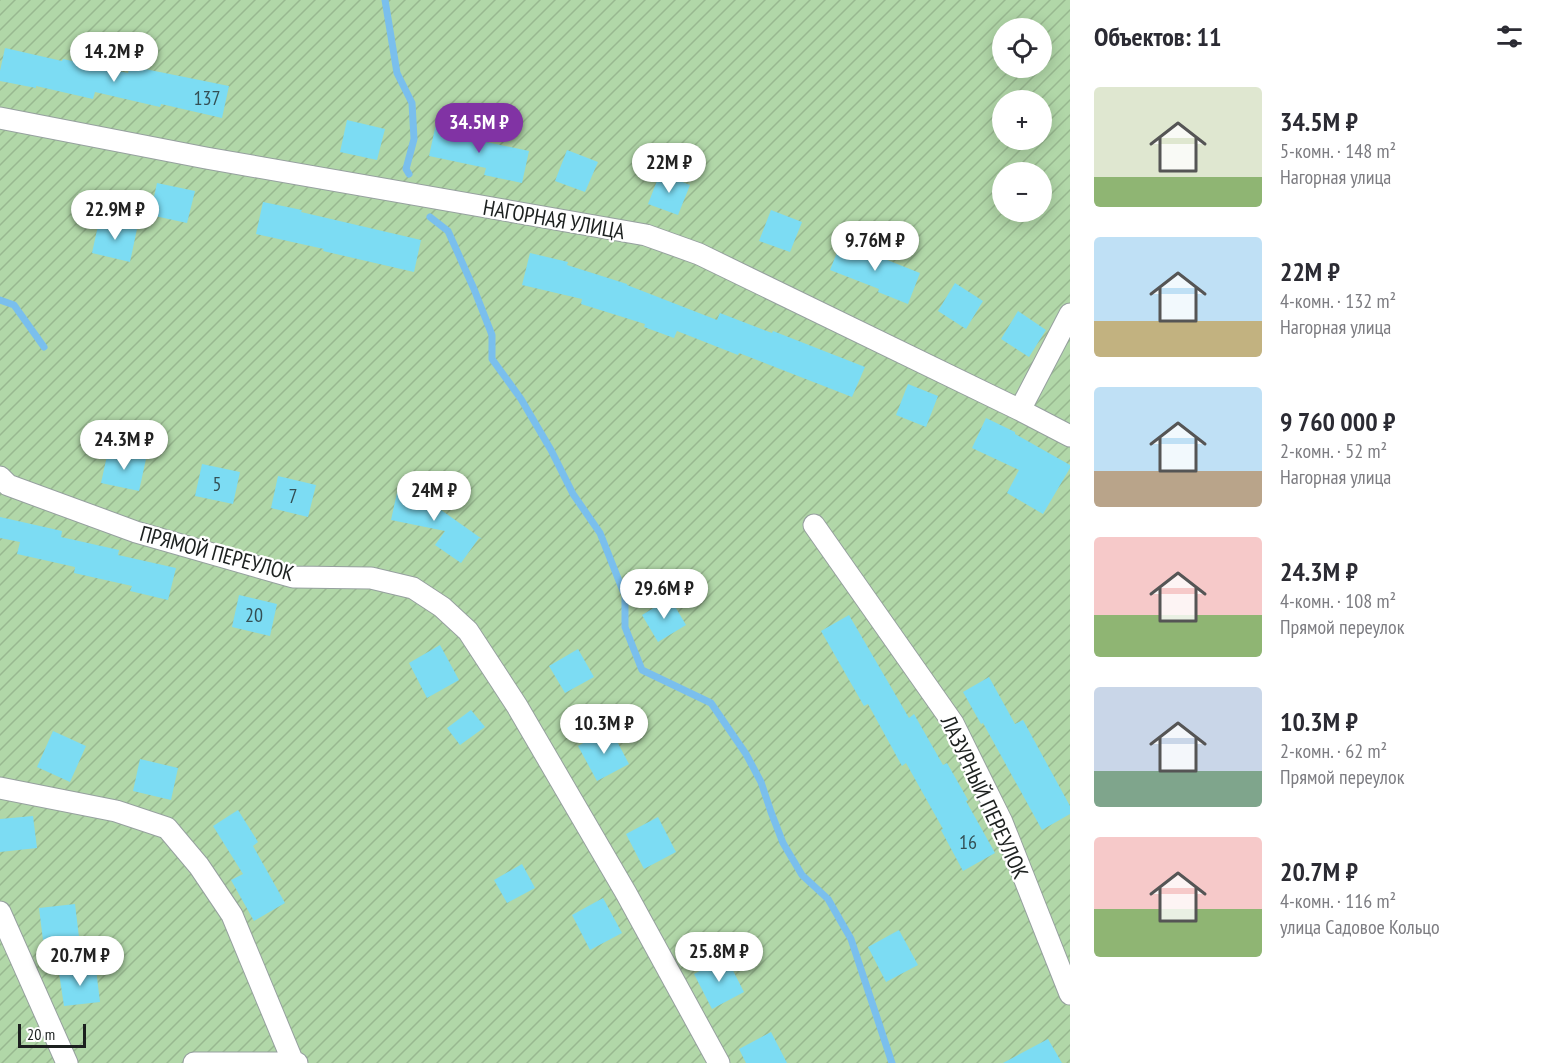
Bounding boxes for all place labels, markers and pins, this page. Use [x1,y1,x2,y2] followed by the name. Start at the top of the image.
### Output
[59,32,169,83] pin: 14.2M ₽
[424,103,534,154] pin: 34.5M ₽
[627,143,711,194] pin: 22M ₽
[60,190,170,241] pin: 22.9M ₽
[820,221,930,272] pin: 9.76M ₽
[69,420,179,471] pin: 24.3M ₽
[392,471,476,522] pin: 24M ₽
[609,569,719,620] pin: 29.6M ₽
[549,704,659,755] pin: 10.3M ₽
[664,932,774,983] pin: 25.8M ₽
[25,936,135,987] pin: 20.7M ₽

